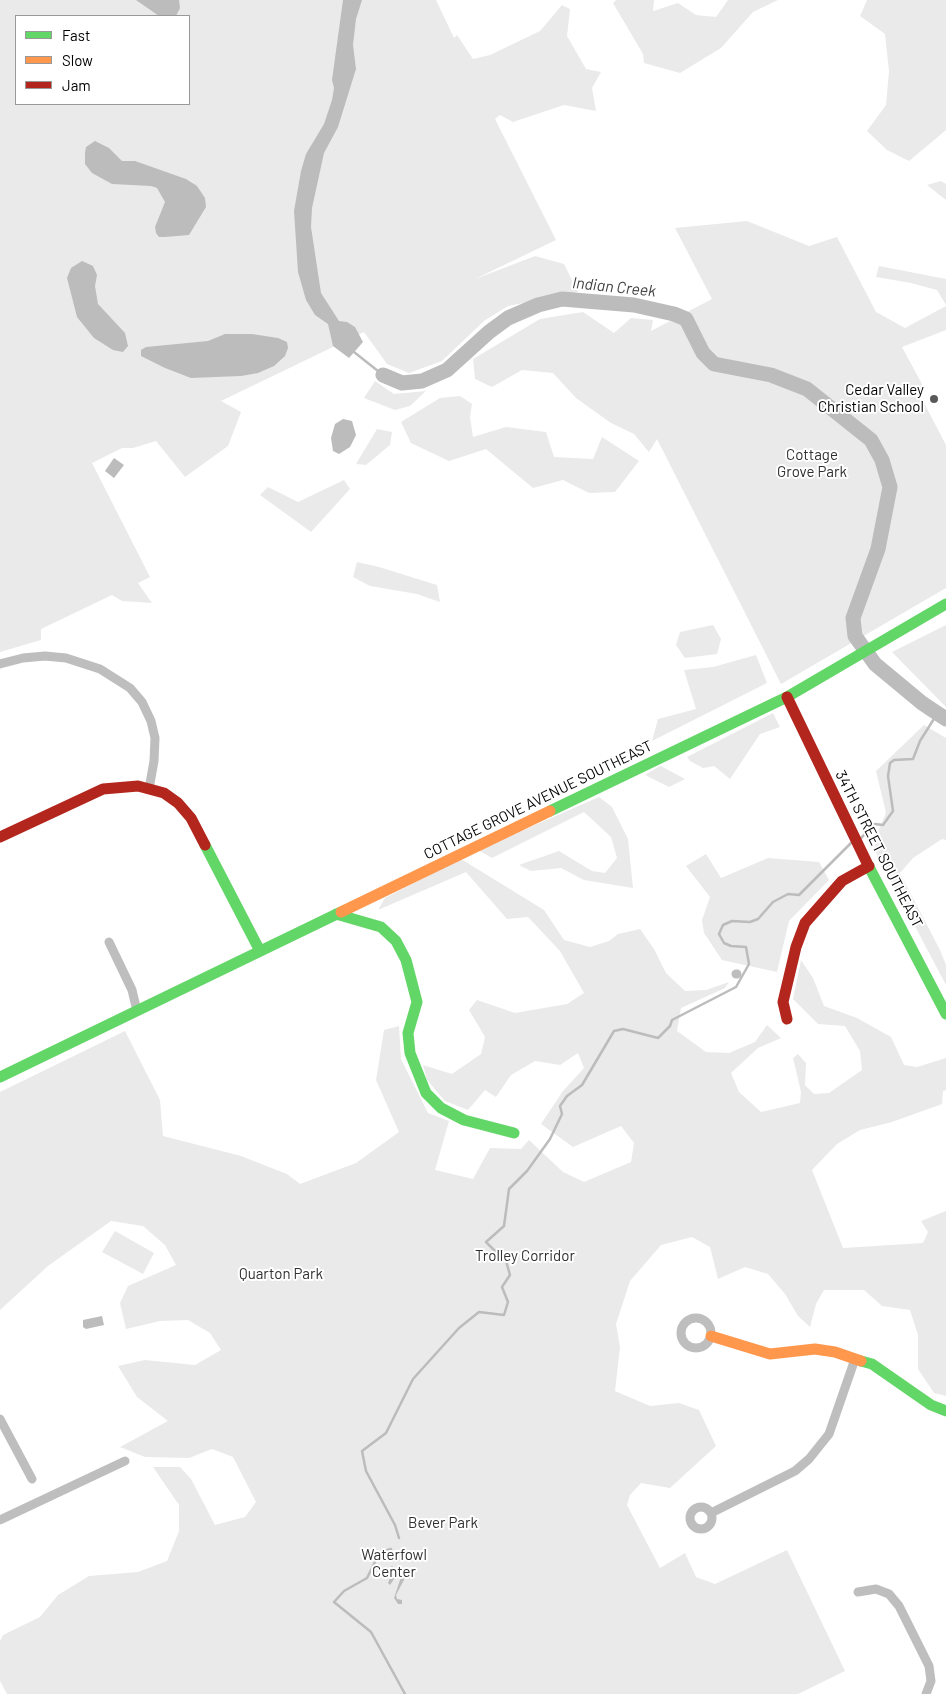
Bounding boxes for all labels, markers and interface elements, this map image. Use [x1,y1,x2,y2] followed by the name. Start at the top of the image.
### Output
[15,15,190,105] legend
[62,26,90,44] text: Fast
[62,51,93,69] text: Slow
[62,76,91,94] text: Jam
[571,273,657,301] water label: Indian Creek
[818,381,924,416] place label: Cedar Valley Christian School
[928,393,940,405] marker: Cedar Valley Christian School
[777,446,847,481] park label: Cottage Grove Park
[421,737,655,863] street label: COTTAGE GROVE AVENUE SOUTHEAST
[831,767,927,931] street label: 34TH STREET SOUTHEAST
[475,1247,575,1265] park label: Trolley Corridor
[239,1265,323,1283] park label: Quarton Park
[408,1514,478,1532] park label: Bever Park
[361,1546,427,1581] park label: Waterfowl Center

